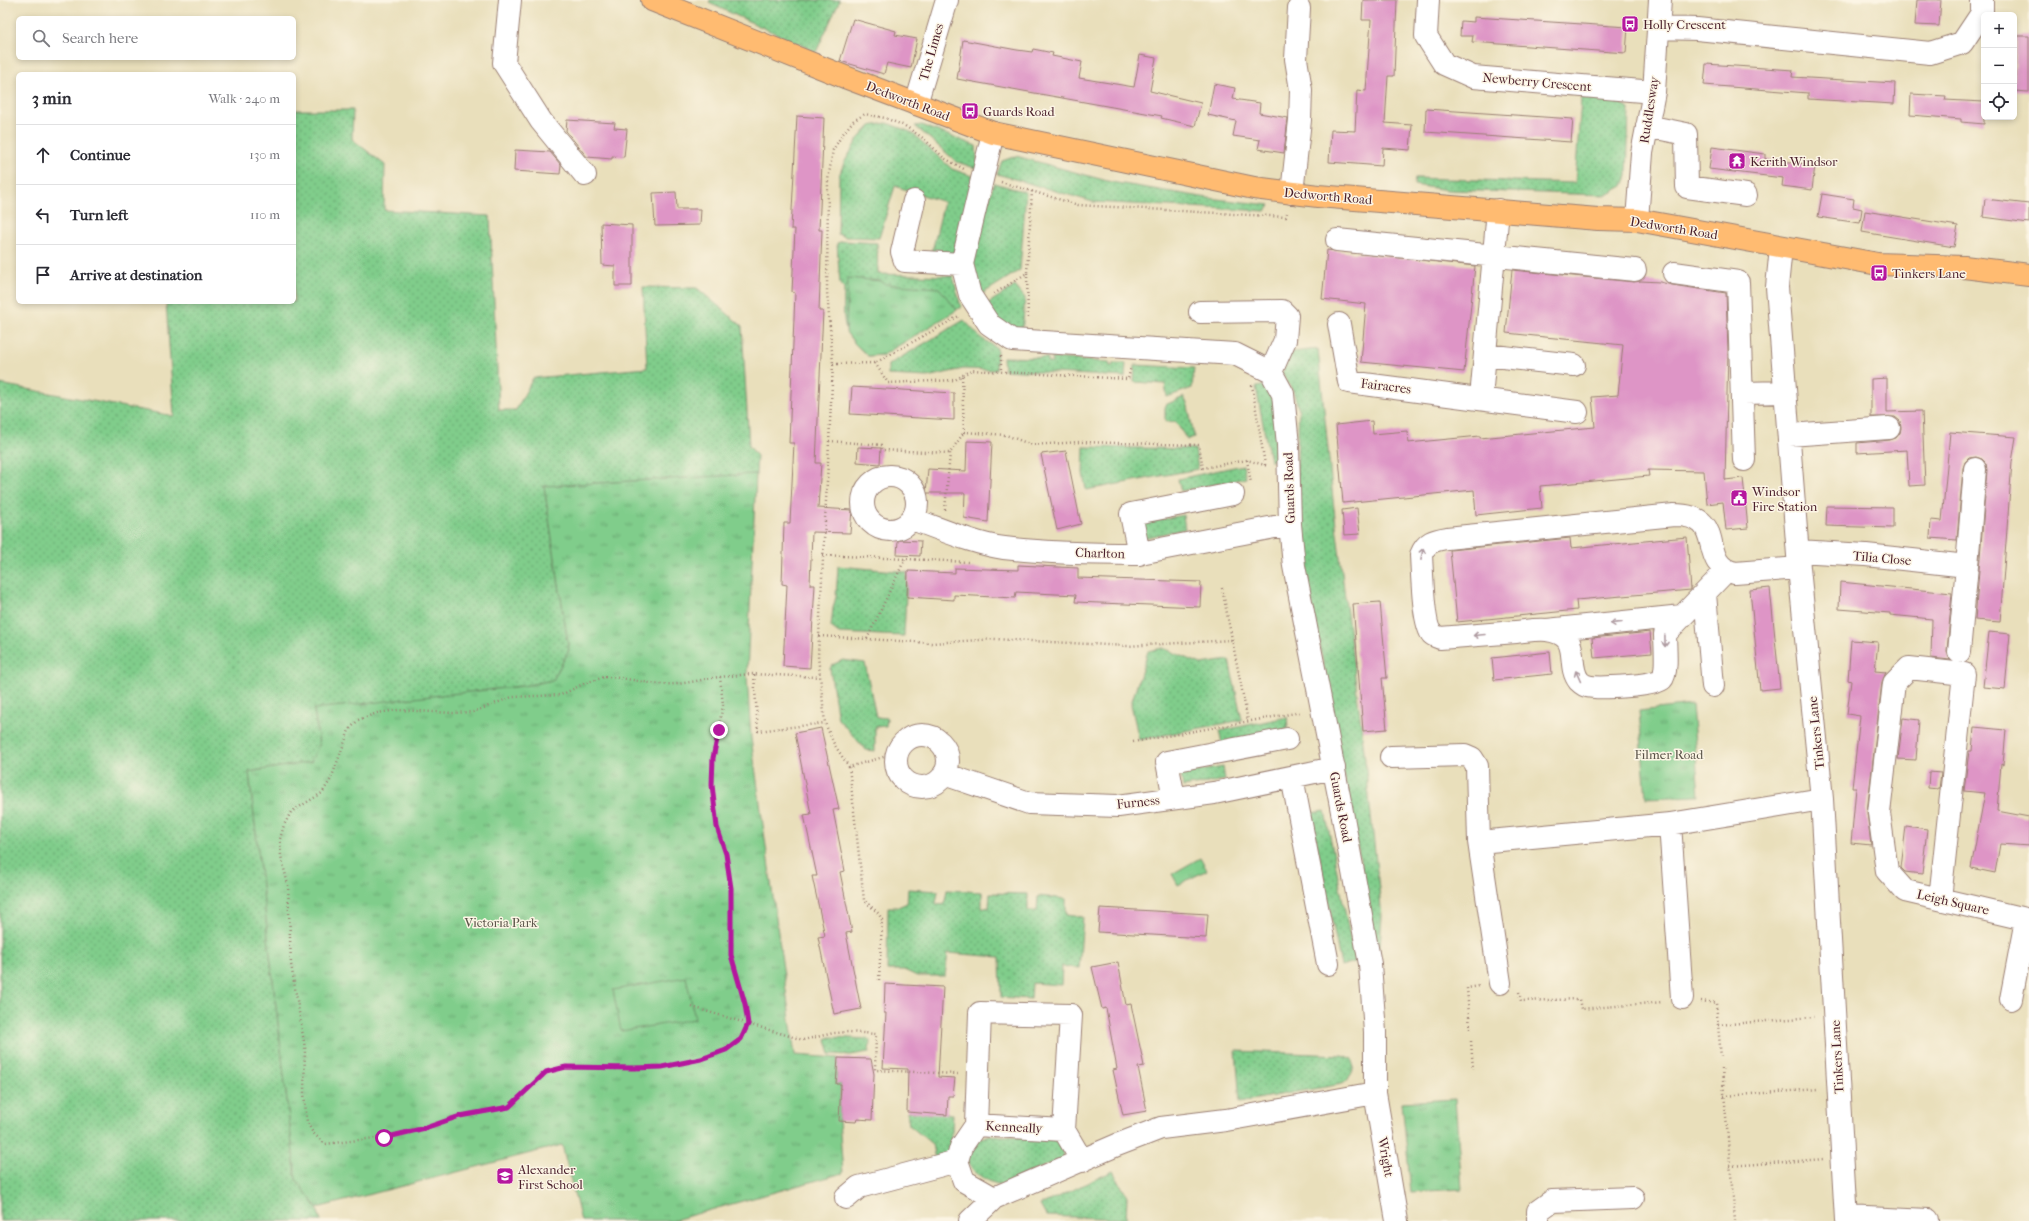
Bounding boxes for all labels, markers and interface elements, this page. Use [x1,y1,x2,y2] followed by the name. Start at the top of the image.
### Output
[1981,12,2017,120] map controls
[1981,12,2017,48] button: +
[1620,14,1640,34] bus stop icon: Holly Crescent
[16,16,296,60] search box
[1643,17,1726,32] place label: Holly Crescent
[916,21,946,82] street label: The Limes
[30,27,52,49] icon: search
[62,29,138,47] text: Search here
[1981,48,2017,84] button: −
[1482,70,1592,94] street label: Newberry Crescent
[1636,74,1662,145] street label: Ruddlesway
[864,78,953,124] street label: Dedworth Road
[1981,84,2017,120] button: locate
[32,88,72,108] text: 3 min
[208,91,280,106] text: Walk · 240 m
[960,101,980,121] bus stop icon: Guards Road
[983,104,1055,119] place label: Guards Road
[32,144,54,166] icon: ahead
[70,146,130,164] text: Continue
[249,147,280,162] text: 130 m
[1727,151,1747,171] temple icon: Kerith Windsor
[1750,154,1838,169] place label: Kerith Windsor
[1283,185,1374,207] street label: Dedworth Road
[32,204,54,226] icon: left
[70,206,128,224] text: Turn left
[250,207,280,222] text: 110 m
[1629,214,1720,242] street label: Dedworth Road
[1869,263,1889,283] bus stop icon: Tinkers Lane
[32,264,54,286] icon: arrive
[70,266,202,284] text: Arrive at destination
[1892,266,1966,281] place label: Tinkers Lane
[1360,375,1412,397] street label: Fairacres
[1280,451,1298,524] street label: Guards Road
[1751,484,1818,514] place label: Windsor Fire Station
[1729,488,1749,508] public building icon: Windsor Fire Station
[1075,545,1126,561] street label: Charlton
[1419,548,1427,561] one-way arrow
[1852,548,1912,568] street label: Tilia Close
[1610,619,1623,627] one-way arrow
[1473,632,1486,639] one-way arrow
[1661,634,1669,647] one-way arrow
[1574,670,1581,682] one-way arrow
[1805,695,1827,770] street label: Tinkers Lane
[710,721,728,739] route end
[1635,747,1704,762] park label: Filmer Road
[1327,770,1355,844] street label: Guards Road
[1116,792,1161,812] street label: Furness
[1915,886,1991,918] street label: Leigh Square
[463,915,538,930] park label: Victoria Park
[1828,1019,1846,1094] street label: Tinkers Lane
[985,1118,1044,1136] street label: Kenneally
[375,1129,393,1147] route start
[1375,1135,1397,1178] street label: Wright
[517,1162,583,1192] place label: Alexander First School
[495,1166,515,1186] school or university icon: Alexander First School

